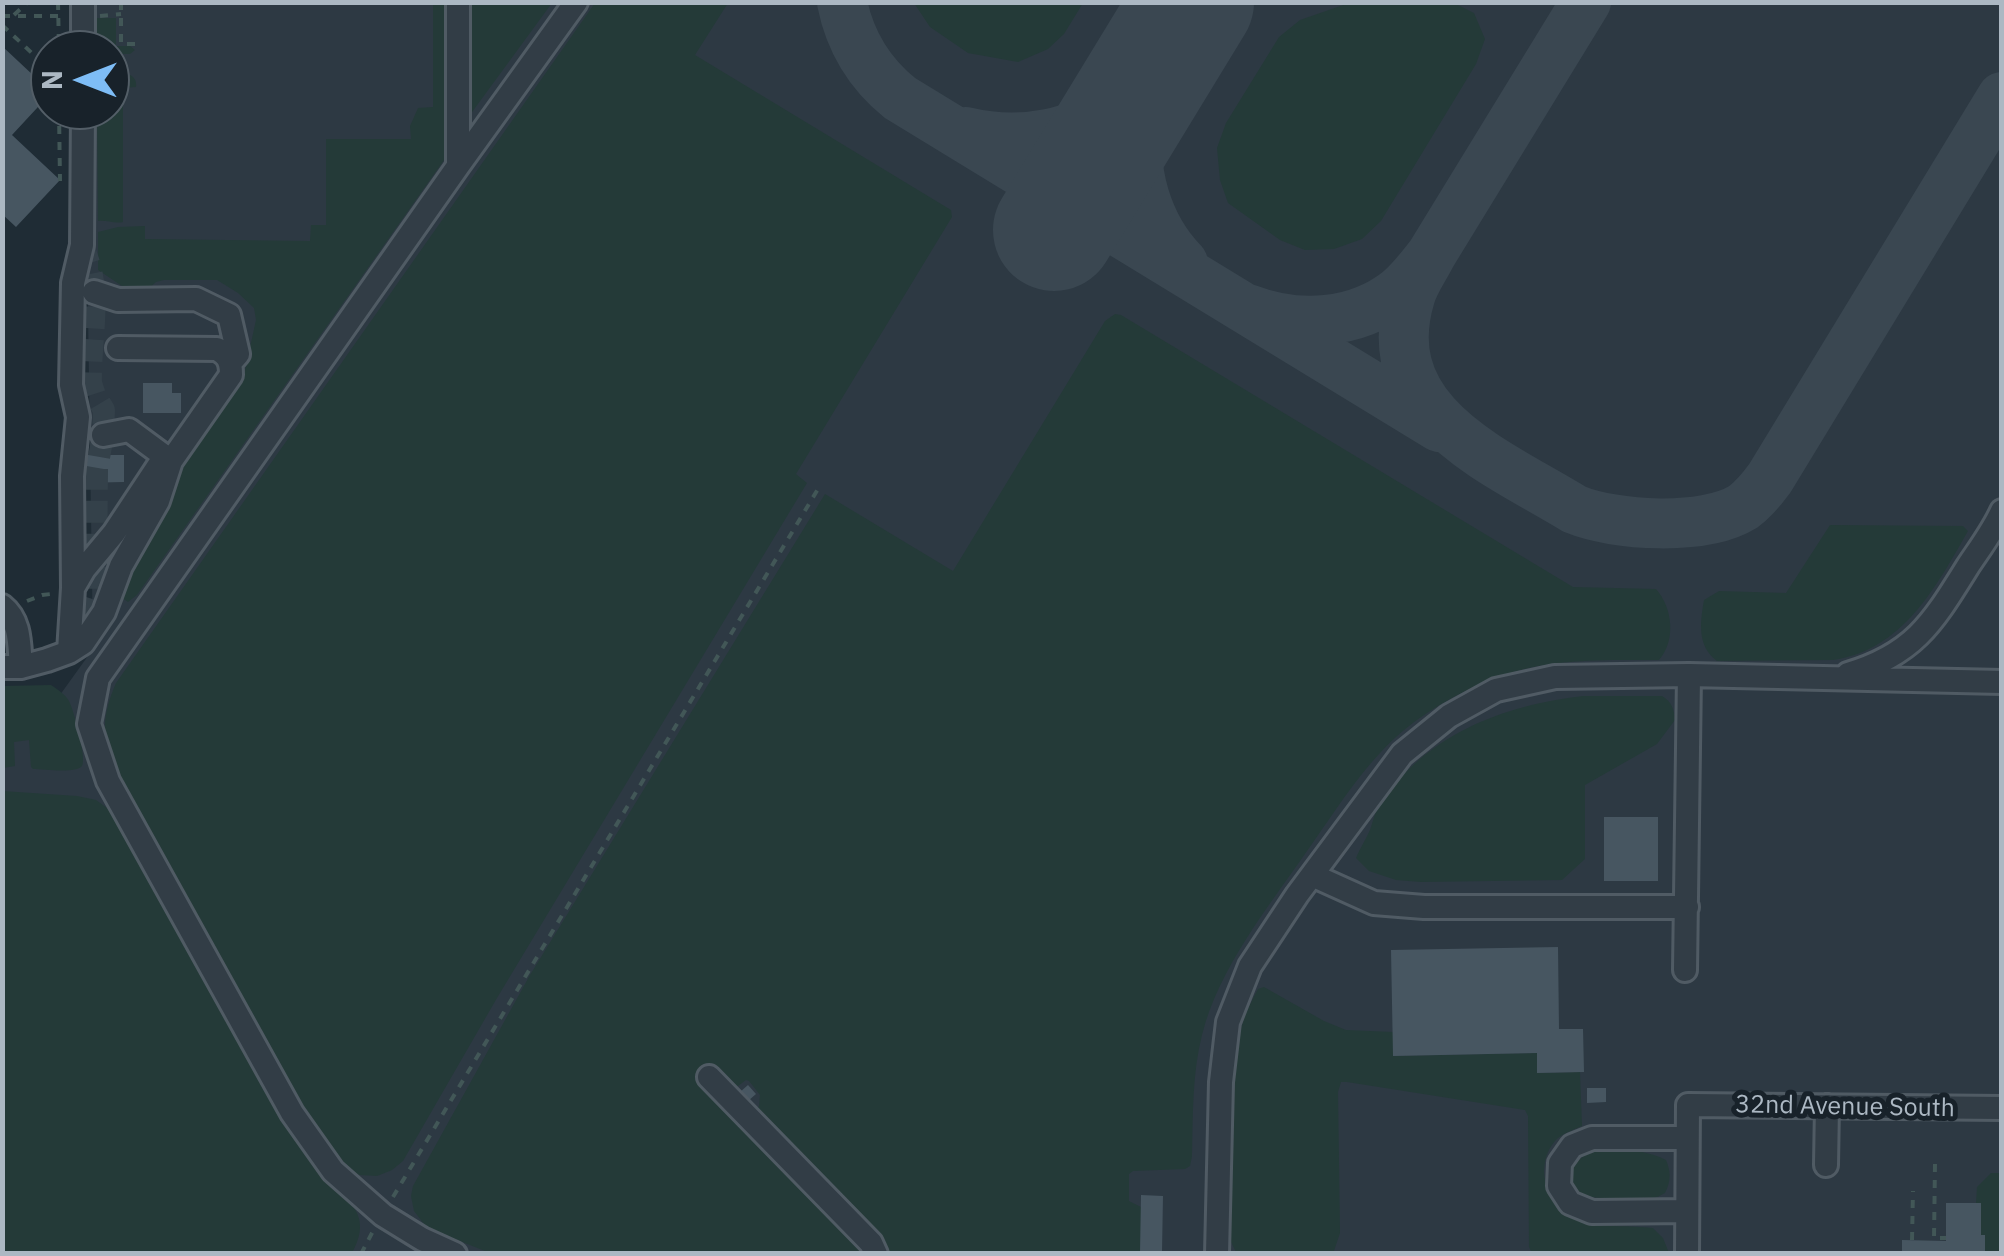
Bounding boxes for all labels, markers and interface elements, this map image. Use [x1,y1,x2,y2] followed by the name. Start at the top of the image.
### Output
[30,30,130,130] north arrow
[33,70,70,90] text: N
[1735,1090,1955,1124] street label: 32nd Avenue South

